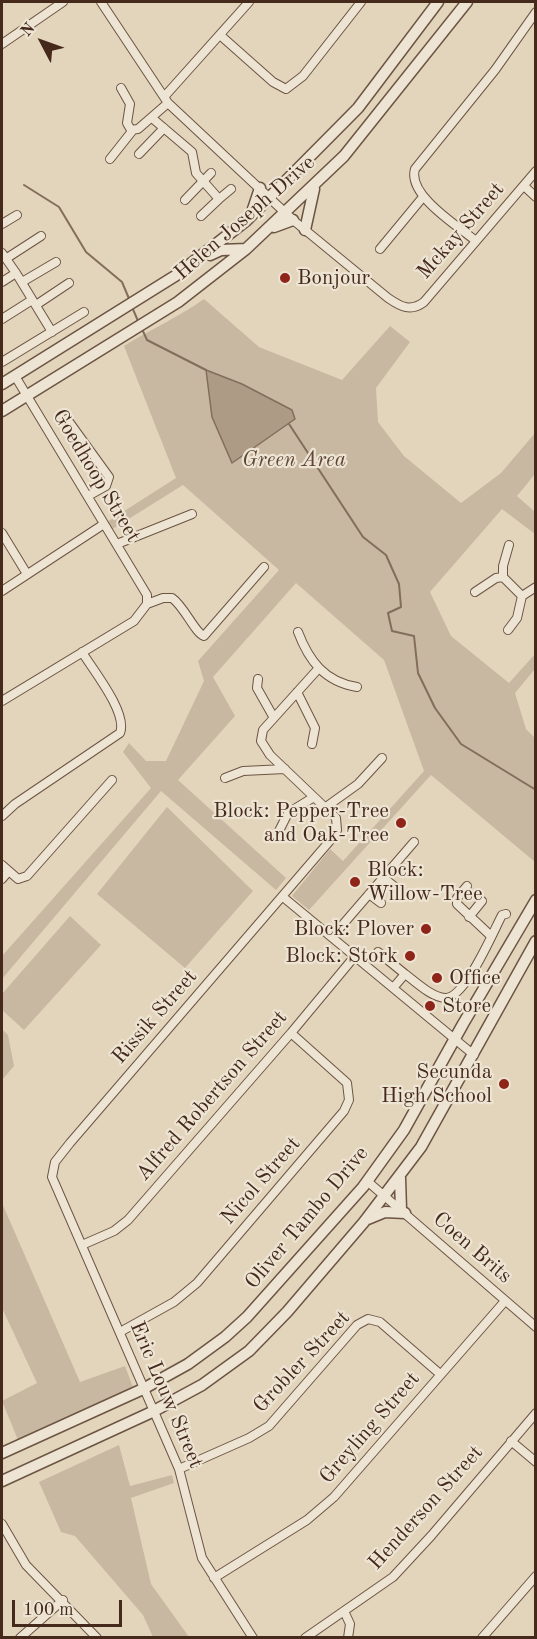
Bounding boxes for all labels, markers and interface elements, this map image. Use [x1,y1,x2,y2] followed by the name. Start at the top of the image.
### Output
[12,12,72,72] north arrow
[18,20,38,40] text: N
[170,150,320,286] street label: Helen Joseph Drive
[412,177,510,285] street label: Mckay Street
[297,265,370,291] place label: Bonjour
[278,271,292,285] marker: Bonjour
[46,405,146,547] street label: Goedhoop Street
[242,447,346,473] park label: Green Area
[213,798,389,848] place label: Block: Pepper-Tree and Oak-Tree
[394,816,408,830] marker: Block: Pepper-Tree and Oak-Tree
[367,857,483,907] place label: Block: Willow-Tree
[348,875,362,889] marker: Block: Willow-Tree
[294,916,414,942] place label: Block: Plover
[419,922,433,936] marker: Block: Plover
[285,943,398,969] place label: Block: Stork
[403,949,417,963] marker: Block: Stork
[107,965,203,1069] street label: Rissik Street
[449,965,501,991] place label: Office
[430,971,444,985] marker: Office
[442,993,491,1019] place label: Store
[423,999,437,1013] marker: Store
[131,1005,293,1187] street label: Alfred Robertson Street
[381,1059,492,1109] place label: Secunda High School
[497,1077,511,1091] marker: Secunda High School
[216,1132,306,1230] street label: Nicol Street
[240,1141,374,1295] street label: Oliver Tambo Drive
[427,1207,517,1289] street label: Coen Brits
[248,1306,356,1418] street label: Grobler Street
[124,1318,208,1472] street label: Eric Louw Street
[315,1367,425,1489] street label: Greyling Street
[363,1440,489,1576] street label: Henderson Street
[15,1588,124,1626] scale bar
[23,1601,74,1619] text: 100 m

